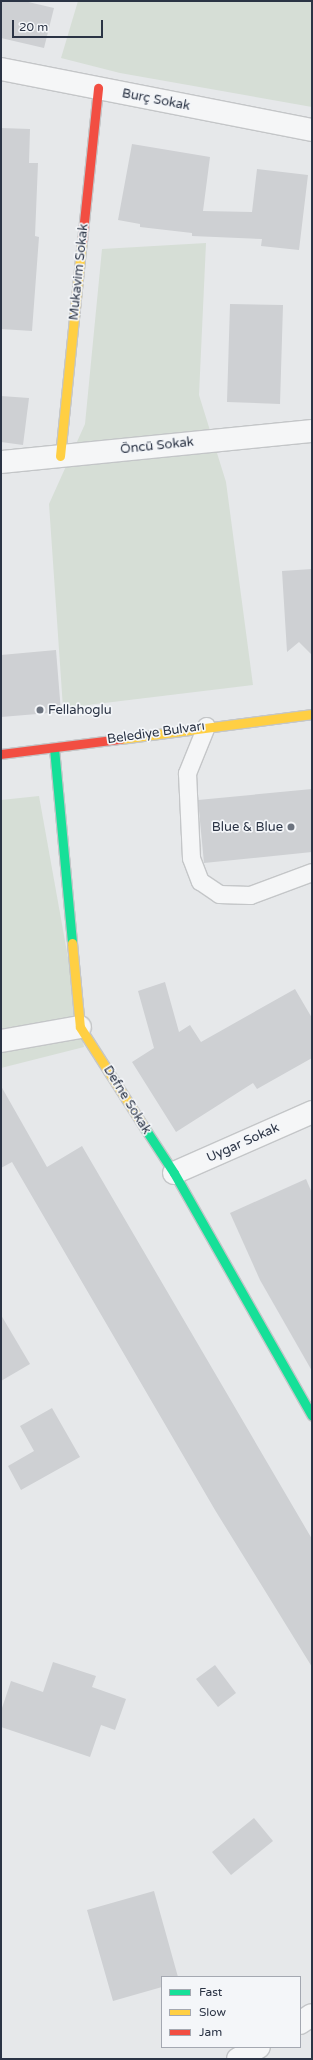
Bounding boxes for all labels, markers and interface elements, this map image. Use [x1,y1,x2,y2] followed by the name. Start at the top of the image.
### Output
[14,12,105,38] scale bar
[19,20,48,34] text: 20 m
[121,86,191,114] street label: Burç Sokak
[66,223,92,321] street label: Mukavim Sokak
[119,434,195,458] street label: Öncü Sokak
[48,702,112,718] place label: Fellahoglu
[35,705,45,715] marker: Fellahoglu
[106,718,206,748] street label: Belediye Bulvarı
[212,819,283,835] place label: Blue & Blue
[286,822,296,832] marker: Blue & Blue
[100,1063,154,1137] street label: Defne Sokak
[204,1120,282,1166] street label: Uygar Sokak
[161,1976,301,2048] legend
[199,1985,222,1999] text: Fast
[199,2005,226,2019] text: Slow
[199,2025,222,2039] text: Jam

